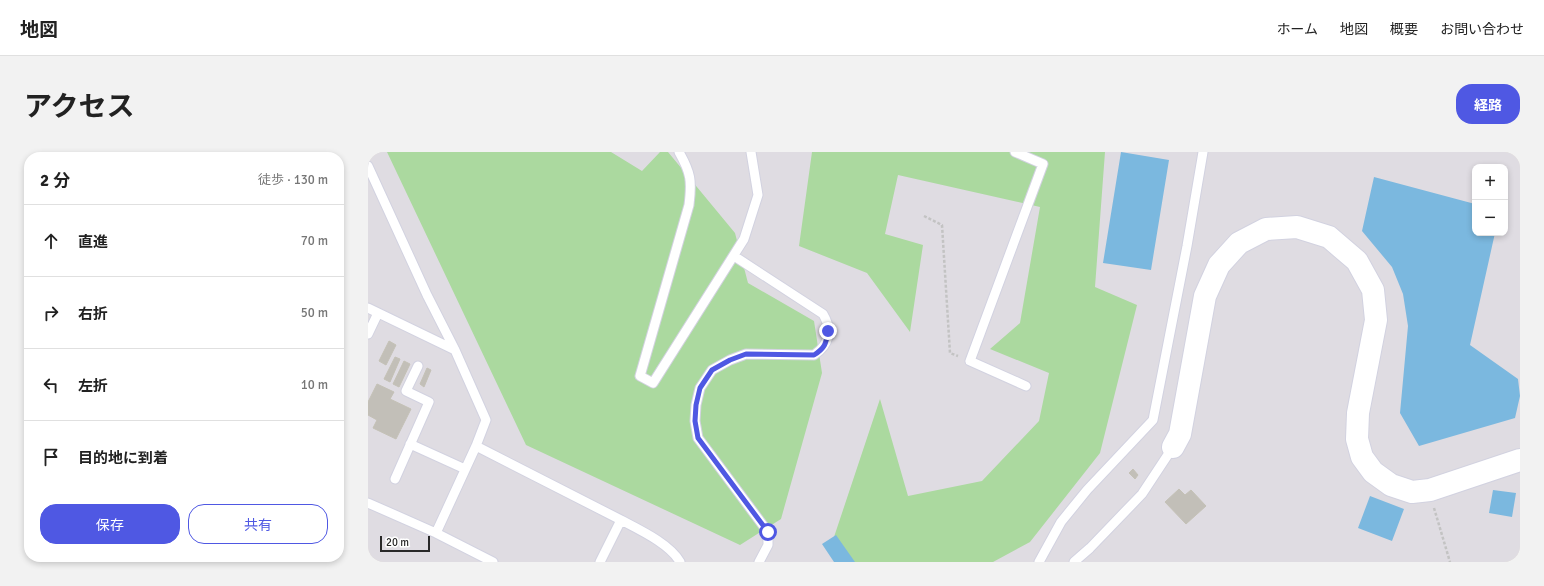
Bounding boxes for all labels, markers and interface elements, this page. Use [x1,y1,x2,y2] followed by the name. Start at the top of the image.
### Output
[20,18,58,42] text: 地図
[1276,21,1318,38] text: ホーム
[1340,21,1368,38] text: 地図
[1390,21,1418,38] text: 概要
[1440,21,1524,38] text: お問い合わせ
[1456,84,1520,124] button: 経路
[24,90,135,124] text: アクセス
[1472,164,1508,236] map controls
[1472,164,1508,200] button: +
[40,170,70,191] text: 2 分
[258,172,328,188] text: 徒歩 · 130 m
[1472,200,1508,236] button: −
[40,230,62,252] icon: ahead
[78,233,108,251] text: 直進
[301,233,328,249] text: 70 m
[40,302,62,324] icon: right
[78,305,108,323] text: 右折
[301,305,328,321] text: 50 m
[819,322,837,340] route end
[40,374,62,396] icon: left
[78,377,108,395] text: 左折
[301,377,328,393] text: 10 m
[40,446,62,468] icon: arrive
[78,449,168,467] text: 目的地に到着
[40,504,180,544] button: 保存
[188,504,328,544] button: 共有
[759,523,777,541] route start
[380,534,430,553] scale bar
[386,536,409,549] text: 20 m

